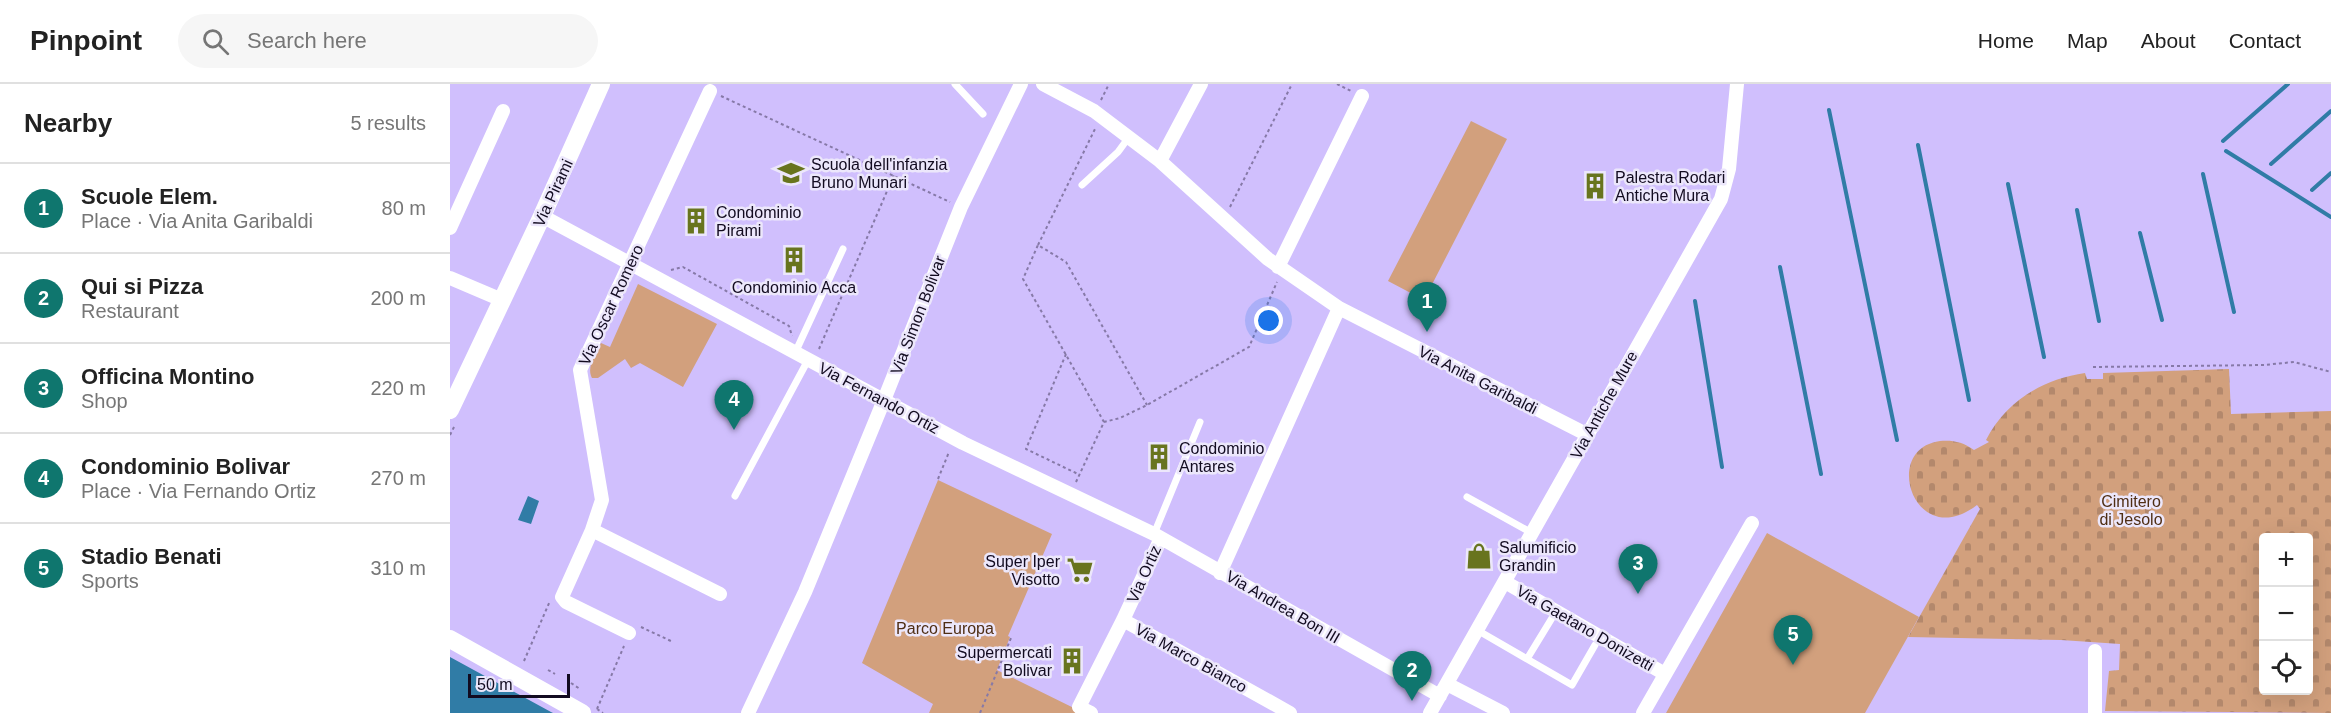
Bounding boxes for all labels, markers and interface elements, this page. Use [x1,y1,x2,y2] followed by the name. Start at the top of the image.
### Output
[178,14,598,68] search box
[30,25,142,56] text: Pinpoint
[199,25,232,58] icon: search
[247,28,367,53] text: Search here
[1978,29,2034,52] text: Home
[2067,29,2108,52] text: Map
[2141,29,2196,52] text: About
[2229,29,2301,52] text: Contact
[24,108,112,138] text: Nearby
[350,112,426,134] text: 5 results
[530,156,576,230] street label: Via Pirami
[811,156,948,191] place label: Scuola dell'infanzia Bruno Munari
[776,158,806,188] school or university icon: Scuola dell'infanzia Bruno Munari
[1615,169,1725,204] place label: Palestra Rodari Antiche Mura
[1580,171,1610,201] building icon: Palestra Rodari Antiche Mura
[81,184,218,209] text: Scuole Elem.
[38,197,49,219] text: 1
[382,197,426,219] text: 80 m
[716,204,801,239] place label: Condominio Pirami
[681,206,711,236] building icon: Condominio Pirami
[81,210,313,232] text: Place · Via Anita Garibaldi
[576,242,646,368] street label: Via Oscar Romero
[779,245,809,275] building icon: Condominio Acca
[887,253,949,377] street label: Via Simon Bolivar
[81,274,203,299] text: Qui si Pizza
[732,279,856,296] place label: Condominio Acca
[1408,282,1446,332] pin: 1
[38,287,49,309] text: 2
[370,287,426,309] text: 200 m
[81,300,179,322] text: Restaurant
[1254,306,1283,335] your location
[1416,343,1540,417] street label: Via Anita Garibaldi
[1567,348,1641,462] street label: Via Antiche Mure
[816,359,942,437] street label: Via Fernando Ortiz
[81,364,255,389] text: Officina Montino
[38,377,49,399] text: 3
[370,377,426,399] text: 220 m
[714,380,754,430] pin: 4
[81,390,128,412] text: Shop
[1179,440,1264,475] place label: Condominio Antares
[1144,442,1174,472] building icon: Condominio Antares
[81,454,290,479] text: Condominio Bolivar
[38,467,49,489] text: 4
[370,467,426,489] text: 270 m
[81,480,316,502] text: Place · Via Fernando Ortiz
[2099,493,2163,528] park label: Cimitero di Jesolo
[2259,533,2313,695] map controls
[2259,533,2313,587] button: +
[1499,539,1576,574] place label: Salumificio Grandin
[1464,541,1494,571] shop icon: Salumificio Grandin
[1124,543,1164,605] street label: Via Ortiz
[81,544,222,569] text: Stadio Benati
[1618,544,1658,594] pin: 3
[985,553,1061,588] place label: Super Iper Visotto
[1065,555,1095,585] supermarket icon: Super Iper Visotto
[38,557,49,579] text: 5
[370,557,426,579] text: 310 m
[1223,567,1343,647] street label: Via Andrea Bon III
[81,570,139,592] text: Sports
[1513,582,1657,674] street label: Via Gaetano Donizetti
[2259,587,2313,641] button: −
[1774,616,1812,665] pin: 5
[896,620,994,637] park label: Parco Europa
[1132,620,1250,696] street label: Via Marco Bianco
[2259,641,2313,695] button: locate
[957,644,1053,679] place label: Supermercati Bolivar
[1057,646,1087,676] building icon: Supermercati Bolivar
[1392,652,1432,701] pin: 2
[468,671,570,698] scale bar
[477,676,513,693] text: 50 m

